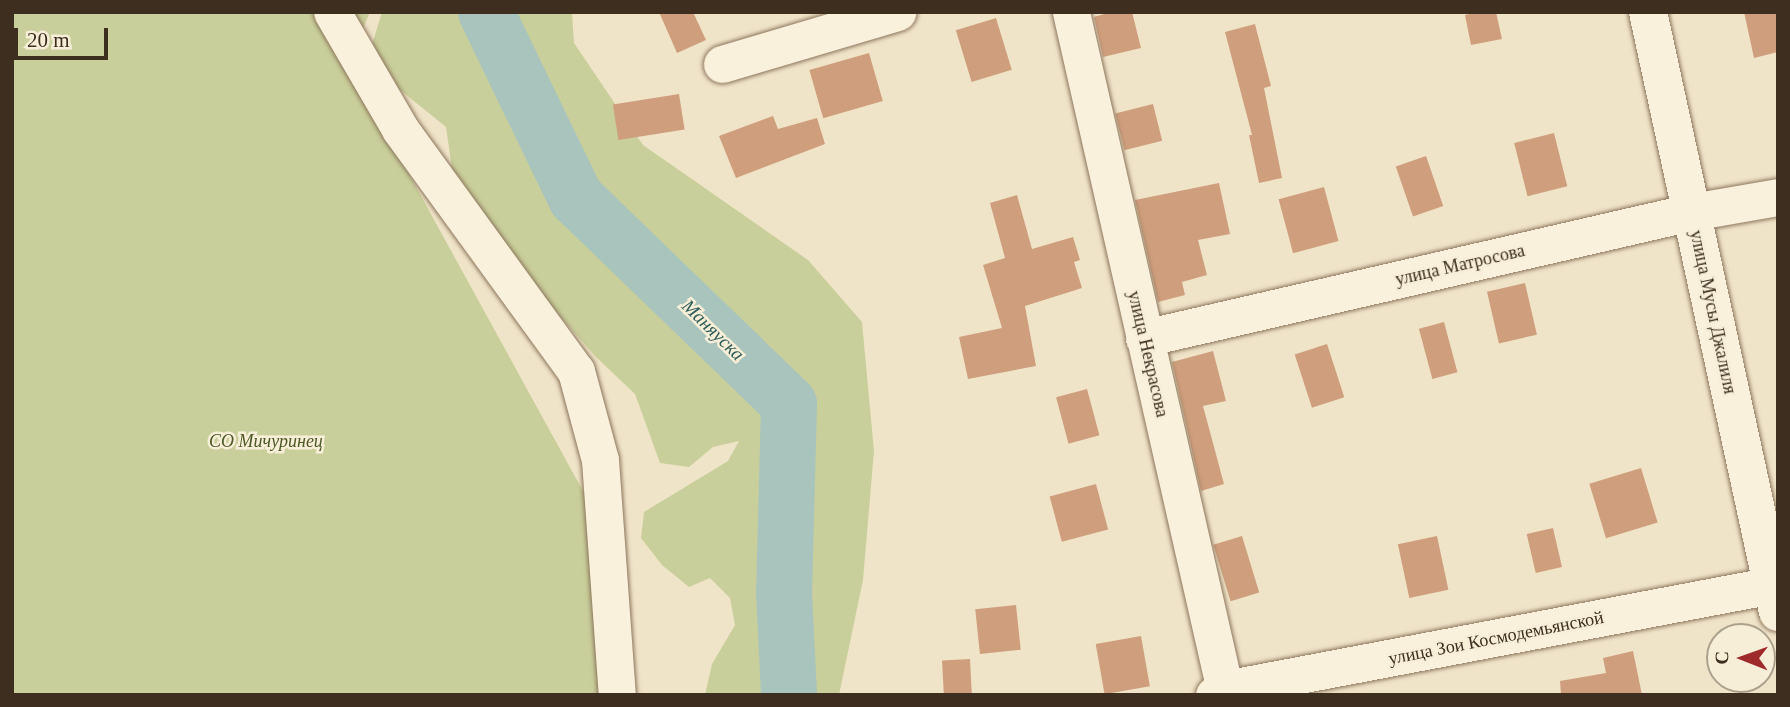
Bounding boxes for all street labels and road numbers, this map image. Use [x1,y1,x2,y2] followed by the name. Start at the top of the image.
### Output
[1685,228,1741,396] street label: улица Мусы Джалиля
[1393,240,1527,290] street label: улица Матросова
[1123,289,1173,419] street label: улица Некрасова
[1387,607,1605,669] street label: улица Зои Космодемьянской

